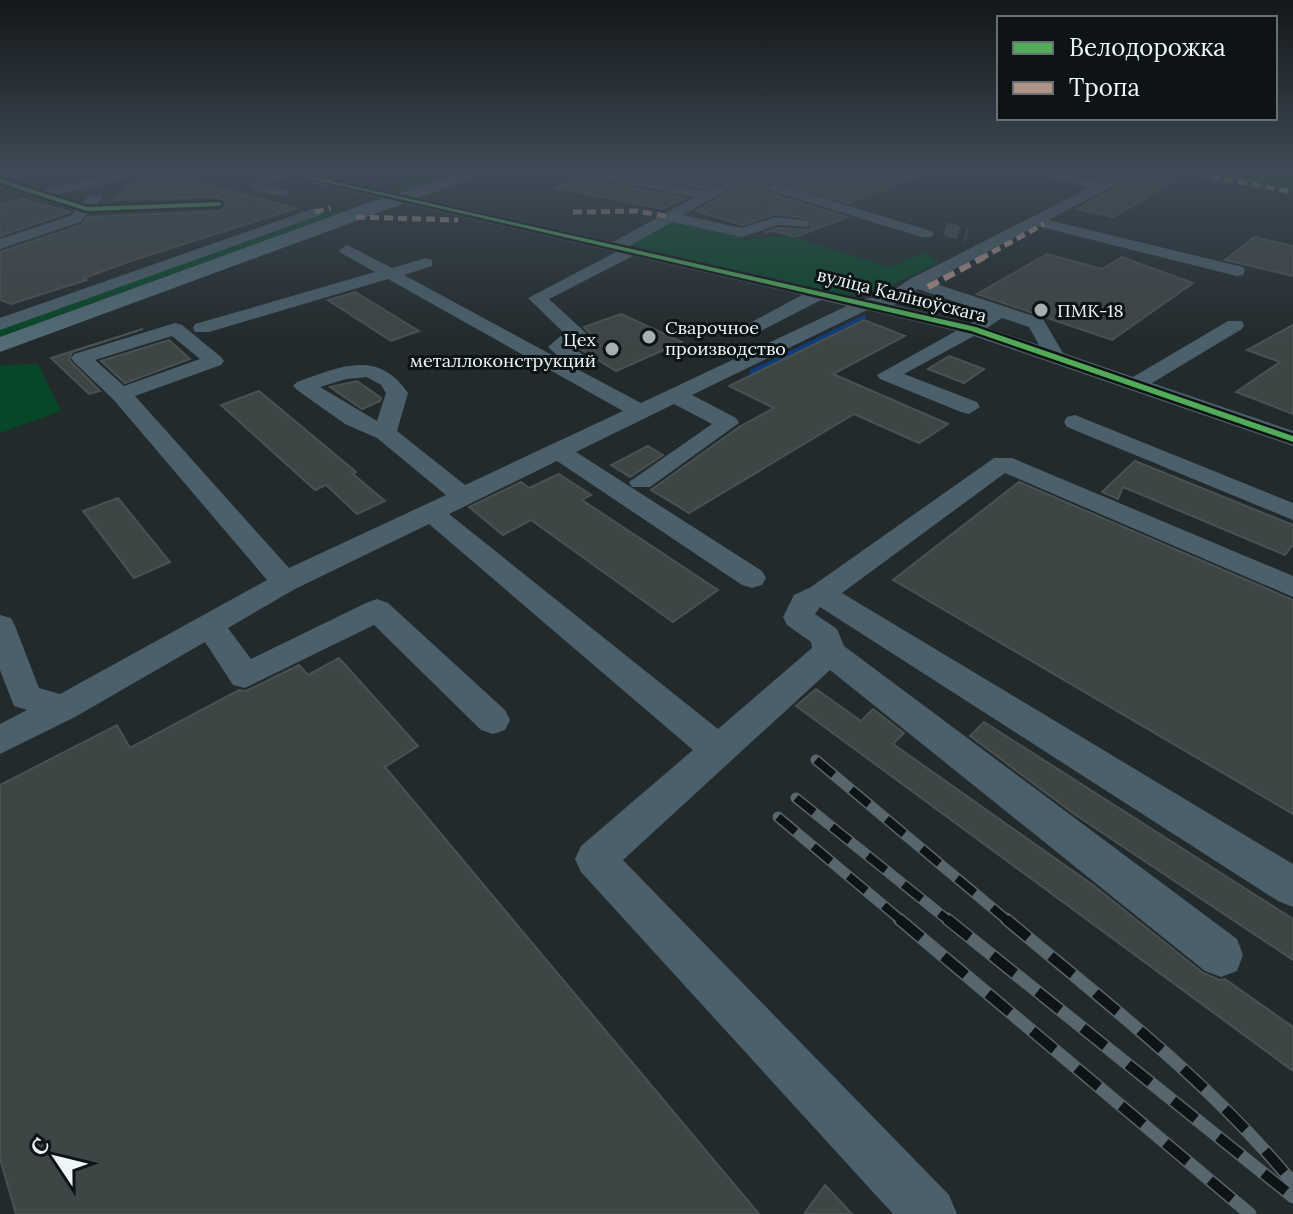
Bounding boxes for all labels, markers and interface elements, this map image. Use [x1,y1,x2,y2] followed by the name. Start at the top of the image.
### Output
[997,16,1277,120] legend
[1069,32,1226,63] text: Велодорожка
[1069,72,1140,103] text: Тропа
[815,263,989,327] street label: вуліца Каліноўскага
[1057,299,1124,322] place label: ПМК-18
[1032,301,1050,319] marker: ПМК-18
[665,316,786,360] place label: Сварочное производство
[410,328,596,372] place label: Цех металлоконструкций
[640,328,658,346] marker: Сварочное производство
[603,340,621,358] marker: Цех металлоконструкций
[16,1118,96,1198] north arrow
[24,1132,55,1161] text: С

